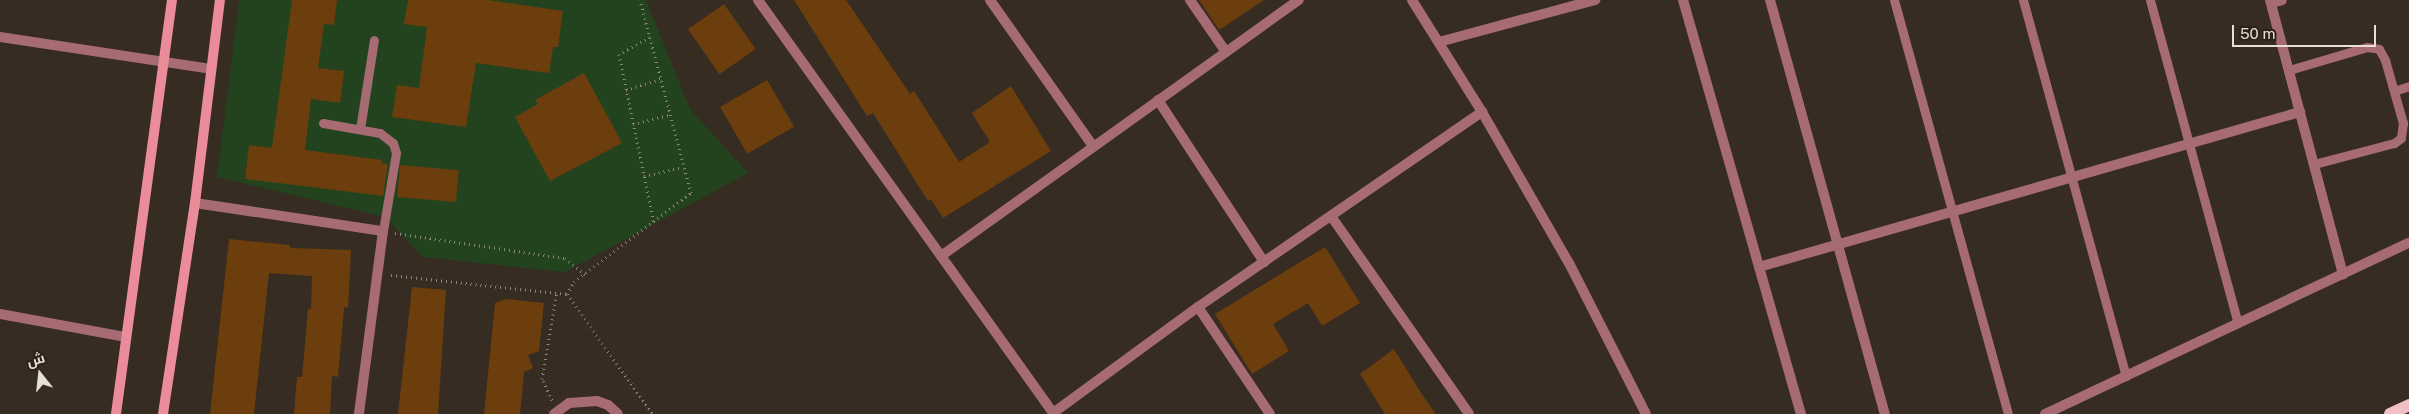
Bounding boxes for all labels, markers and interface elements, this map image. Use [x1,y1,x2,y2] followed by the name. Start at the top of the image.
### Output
[2234,15,2378,47] scale bar
[2240,25,2275,42] text: 50 m
[15,349,65,399] north arrow
[25,349,47,370] text: ش

